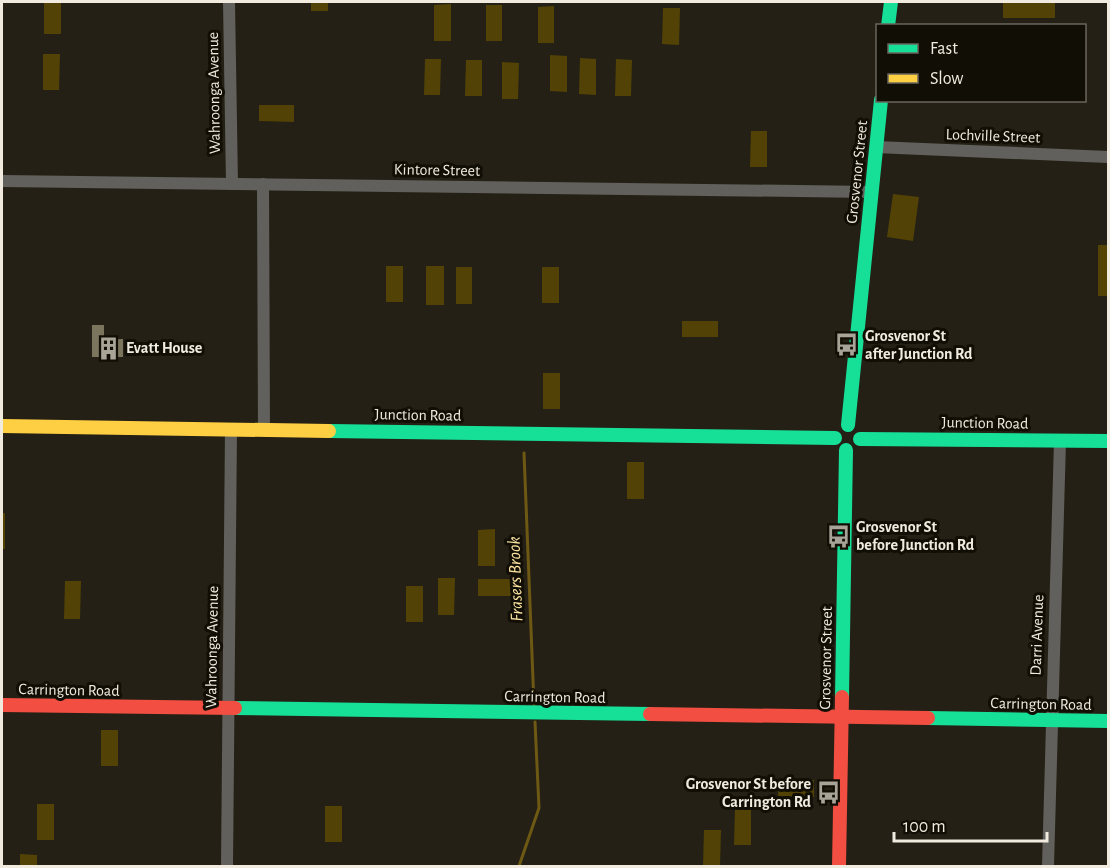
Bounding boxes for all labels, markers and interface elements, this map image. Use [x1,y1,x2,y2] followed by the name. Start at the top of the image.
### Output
[876,24,1086,102] legend
[205,32,223,154] street label: Wahroonga Avenue
[930,40,958,58] text: Fast
[930,70,963,88] text: Slow
[844,120,870,224] street label: Grosvenor Street
[945,126,1041,146] street label: Lochville Street
[394,161,480,179] street label: Kintore Street
[865,328,973,362] place label: Grosvenor St after Junction Rd
[834,332,860,358] bus stop icon: Grosvenor St after Junction Rd
[95,335,121,361] building icon: Evatt House
[126,340,203,356] place label: Evatt House
[375,406,461,424] street label: Junction Road
[942,414,1028,432] street label: Junction Road
[856,519,975,553] place label: Grosvenor St before Junction Rd
[825,523,851,549] bus stop icon: Grosvenor St before Junction Rd
[506,536,526,622] water label: Frasers Brook
[203,586,221,708] street label: Wahroonga Avenue
[1028,594,1046,676] street label: Darri Avenue
[817,606,835,710] street label: Grosvenor Street
[18,681,120,699] street label: Carrington Road
[504,688,606,706] street label: Carrington Road
[990,695,1092,713] street label: Carrington Road
[686,776,812,810] place label: Grosvenor St before Carrington Rd
[816,780,842,806] bus stop icon: Grosvenor St before Carrington Rd
[894,805,1047,843] scale bar
[903,818,946,836] text: 100 m

